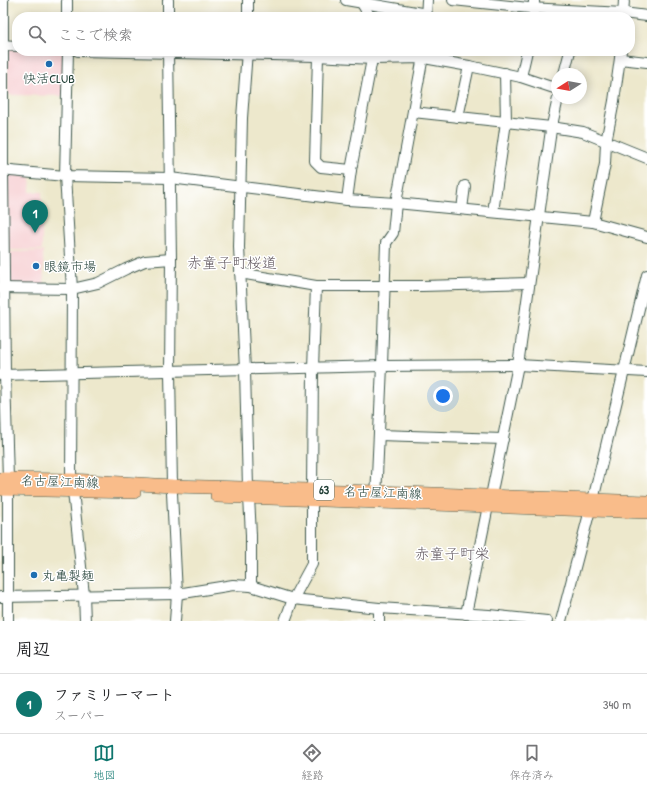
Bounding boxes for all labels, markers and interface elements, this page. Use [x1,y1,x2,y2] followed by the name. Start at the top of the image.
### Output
[12,12,635,56] search box
[26,23,48,45] icon: search
[58,24,133,45] text: ここで検索
[44,59,54,69] marker: 快活CLUB
[551,68,587,104] north arrow
[23,69,75,87] place label: 快活CLUB
[22,200,48,233] pin: 1
[187,252,277,273] district label: 赤童子町桜道
[44,257,96,275] place label: 眼鏡市場
[31,261,41,271] marker: 眼鏡市場
[433,386,453,406] your location
[21,471,100,491] street label: 名古屋江南線
[314,480,334,500] road number: 63
[344,482,423,502] street label: 名古屋江南線
[414,543,490,564] district label: 赤童子町栄
[42,566,94,584] place label: 丸亀製麺
[29,570,39,580] marker: 丸亀製麺
[16,637,50,660] text: 周辺
[54,684,175,705] text: ファミリーマート
[27,695,31,713] text: 1
[603,695,631,713] text: 340 m
[54,706,105,724] text: スーパー
[93,742,115,782] tab: 地図
[301,742,323,782] tab: 経路
[510,742,554,782] tab: 保存済み

